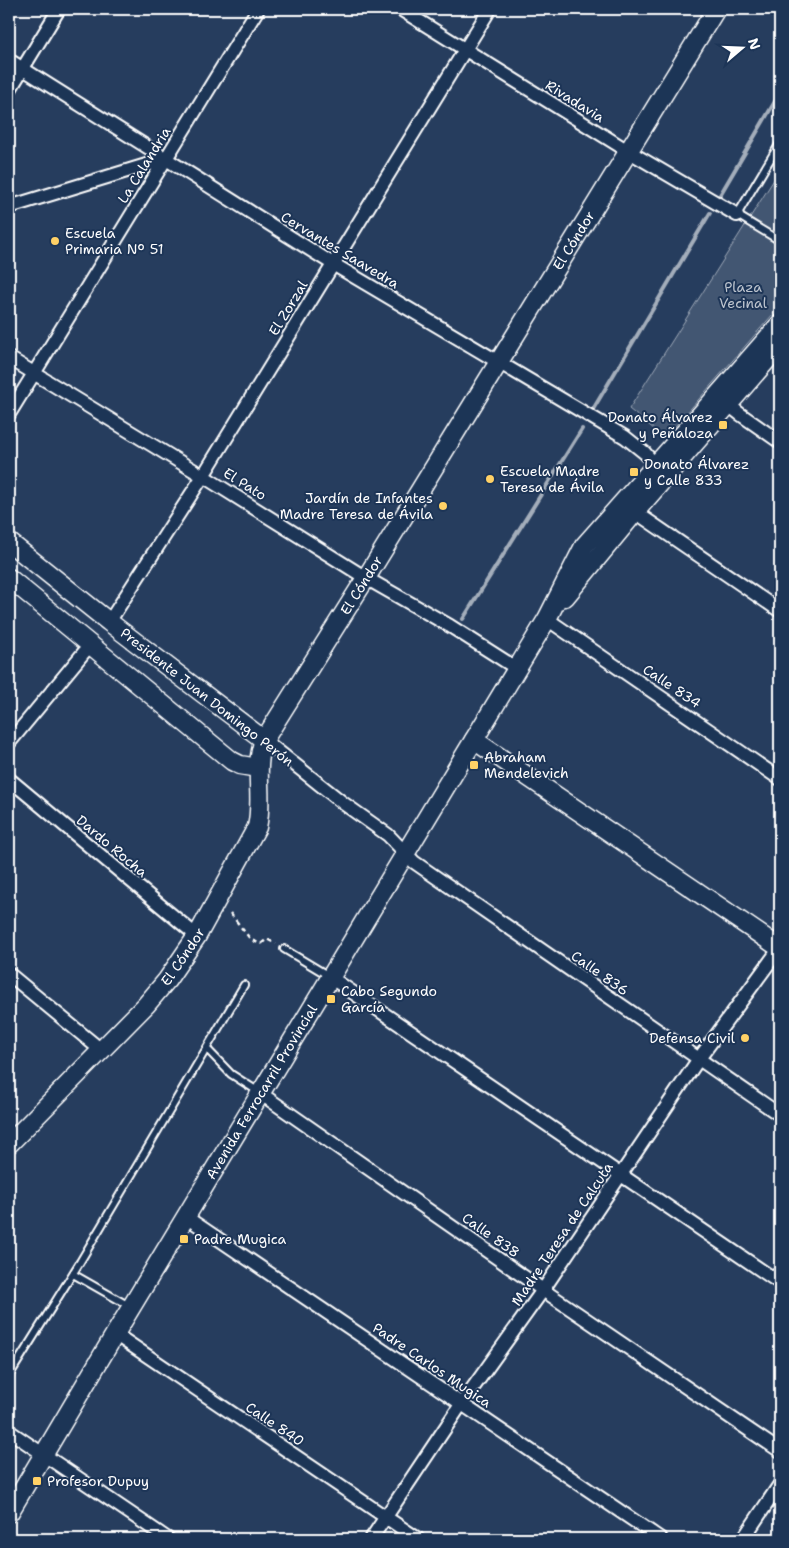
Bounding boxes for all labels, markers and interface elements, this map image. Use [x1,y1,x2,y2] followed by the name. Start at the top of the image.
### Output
[716,22,766,72] north arrow
[744,36,765,52] text: N
[542,76,608,126] street label: Rivadavia
[113,123,175,207] street label: La Calandria
[549,207,599,273] street label: El Cóndor
[278,208,403,293] street label: Cervantes Saavedra
[65,224,164,258] place label: Escuela Primaria Nº 51
[49,235,61,247] marker: Escuela Primaria Nº 51
[265,277,312,339] street label: El Zorzal
[719,278,768,312] park label: Plaza Vecinal
[608,408,713,442] place label: Donato Álvarez y Peñaloza
[717,419,729,431] marker: Donato Álvarez y Peñaloza
[644,455,749,489] place label: Donato Álvarez y Calle 833
[500,462,604,496] place label: Escuela Madre Teresa de Ávila
[220,464,270,504] street label: El Pato
[628,466,640,478] marker: Donato Álvarez y Calle 833
[484,473,496,485] marker: Escuela Madre Teresa de Ávila
[280,489,433,523] place label: Jardín de Infantes Madre Teresa de Ávila
[437,500,449,512] marker: Jardín de Infantes Madre Teresa de Ávila
[336,552,387,618] street label: El Cóndor
[117,624,298,771] street label: Presidente Juan Domingo Perón
[640,660,705,712] street label: Calle 834
[484,748,569,782] place label: Abraham Mendelevich
[468,759,480,771] marker: Abraham Mendelevich
[73,811,151,881] street label: Dardo Rocha
[157,924,209,990] street label: El Cóndor
[568,947,632,999] street label: Calle 836
[341,982,437,1016] place label: Cabo Segundo García
[325,993,337,1005] marker: Cabo Segundo García
[202,1000,321,1182] street label: Avenida Ferrocarril Provincial
[649,1029,736,1047] place label: Defensa Civil
[739,1032,751,1044] marker: Defensa Civil
[507,1159,617,1309] street label: Madre Teresa de Calcuta
[459,1209,523,1261] street label: Calle 838
[194,1230,287,1248] place label: Padre Mugica
[178,1233,190,1245] marker: Padre Mugica
[369,1319,495,1412] street label: Padre Carlos Mugica
[242,1398,308,1450] street label: Calle 840
[47,1472,149,1490] place label: Profesor Dupuy
[31,1475,43,1487] marker: Profesor Dupuy

